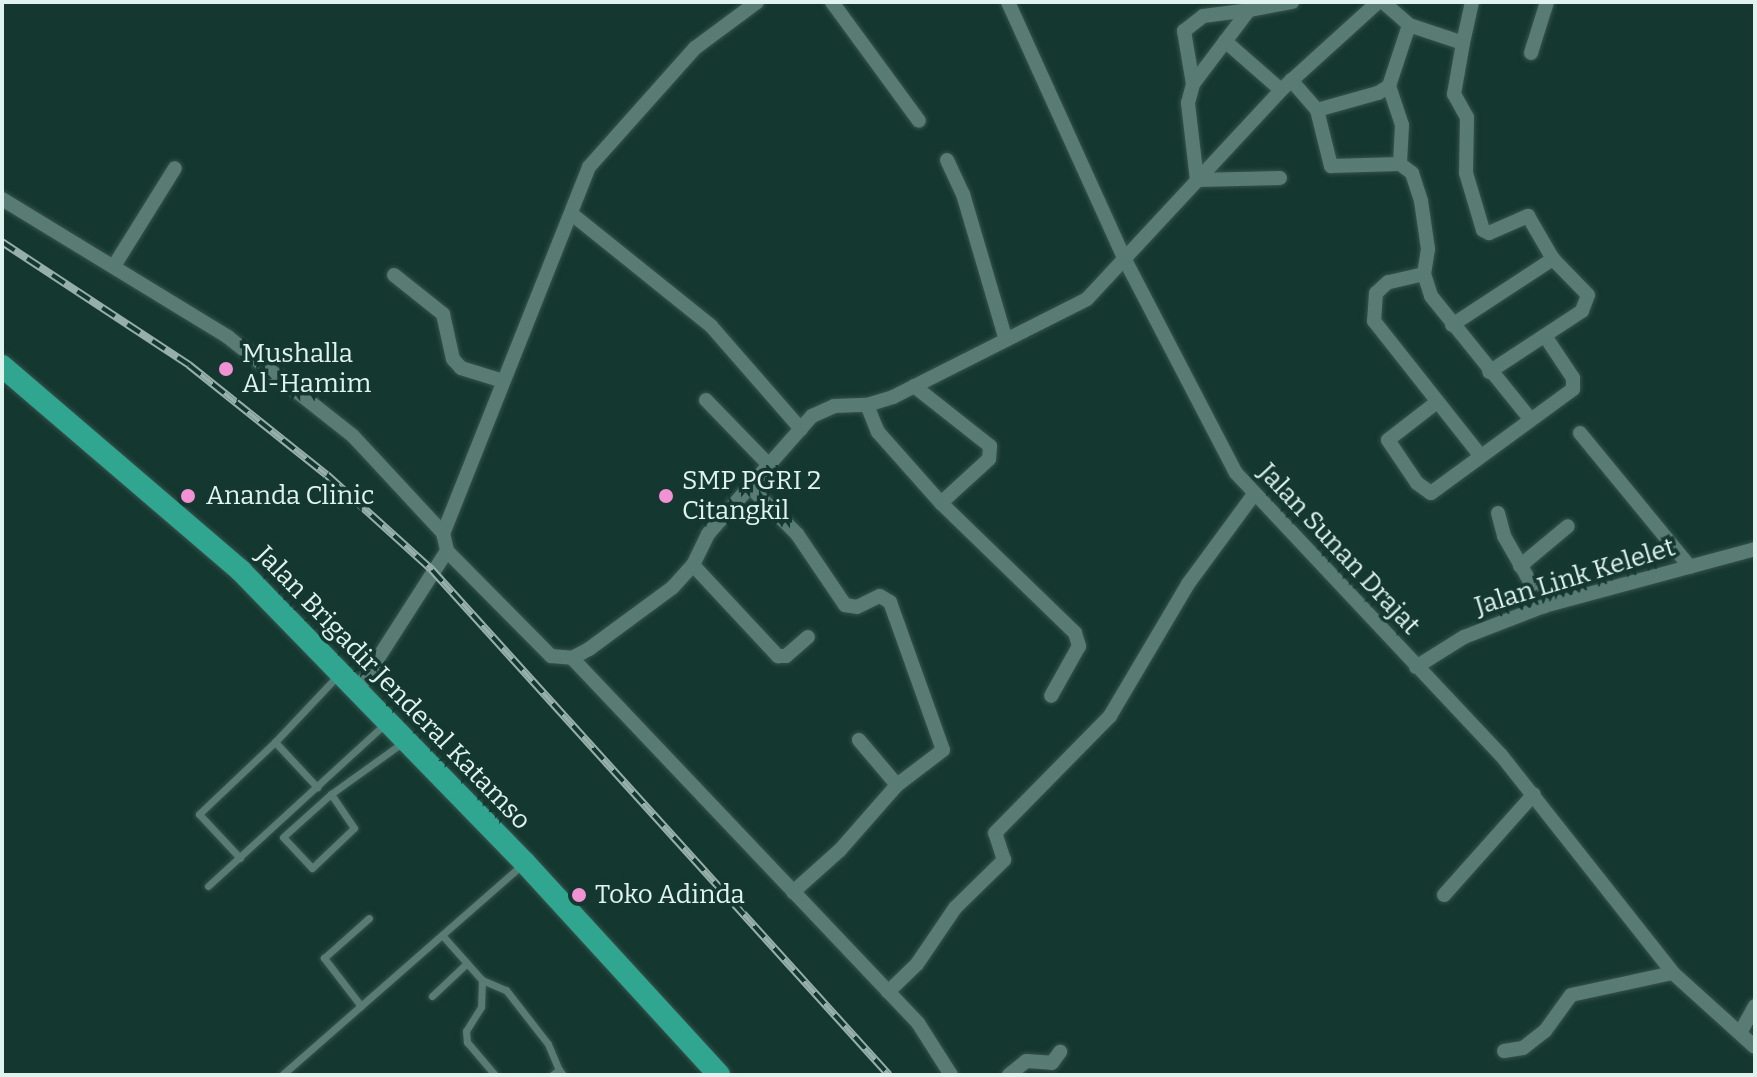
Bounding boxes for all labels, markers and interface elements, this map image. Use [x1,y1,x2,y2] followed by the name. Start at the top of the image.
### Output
[242,338,371,400] place label: Mushalla Al-Hamim
[217,360,235,378] marker: Mushalla Al-Hamim
[1252,457,1426,641] street label: Jalan Sunan Drajat
[682,465,821,526] place label: SMP PGRI 2 Citangkil
[206,480,374,512] place label: Ananda Clinic
[177,485,199,507] marker: Ananda Clinic
[657,487,675,505] marker: SMP PGRI 2 Citangkil
[1471,532,1679,622] street label: Jalan Link Kelelet
[249,540,537,836] street label: Jalan Brigadir Jenderal Katamso
[595,879,745,911] place label: Toko Adinda
[570,886,588,904] marker: Toko Adinda

